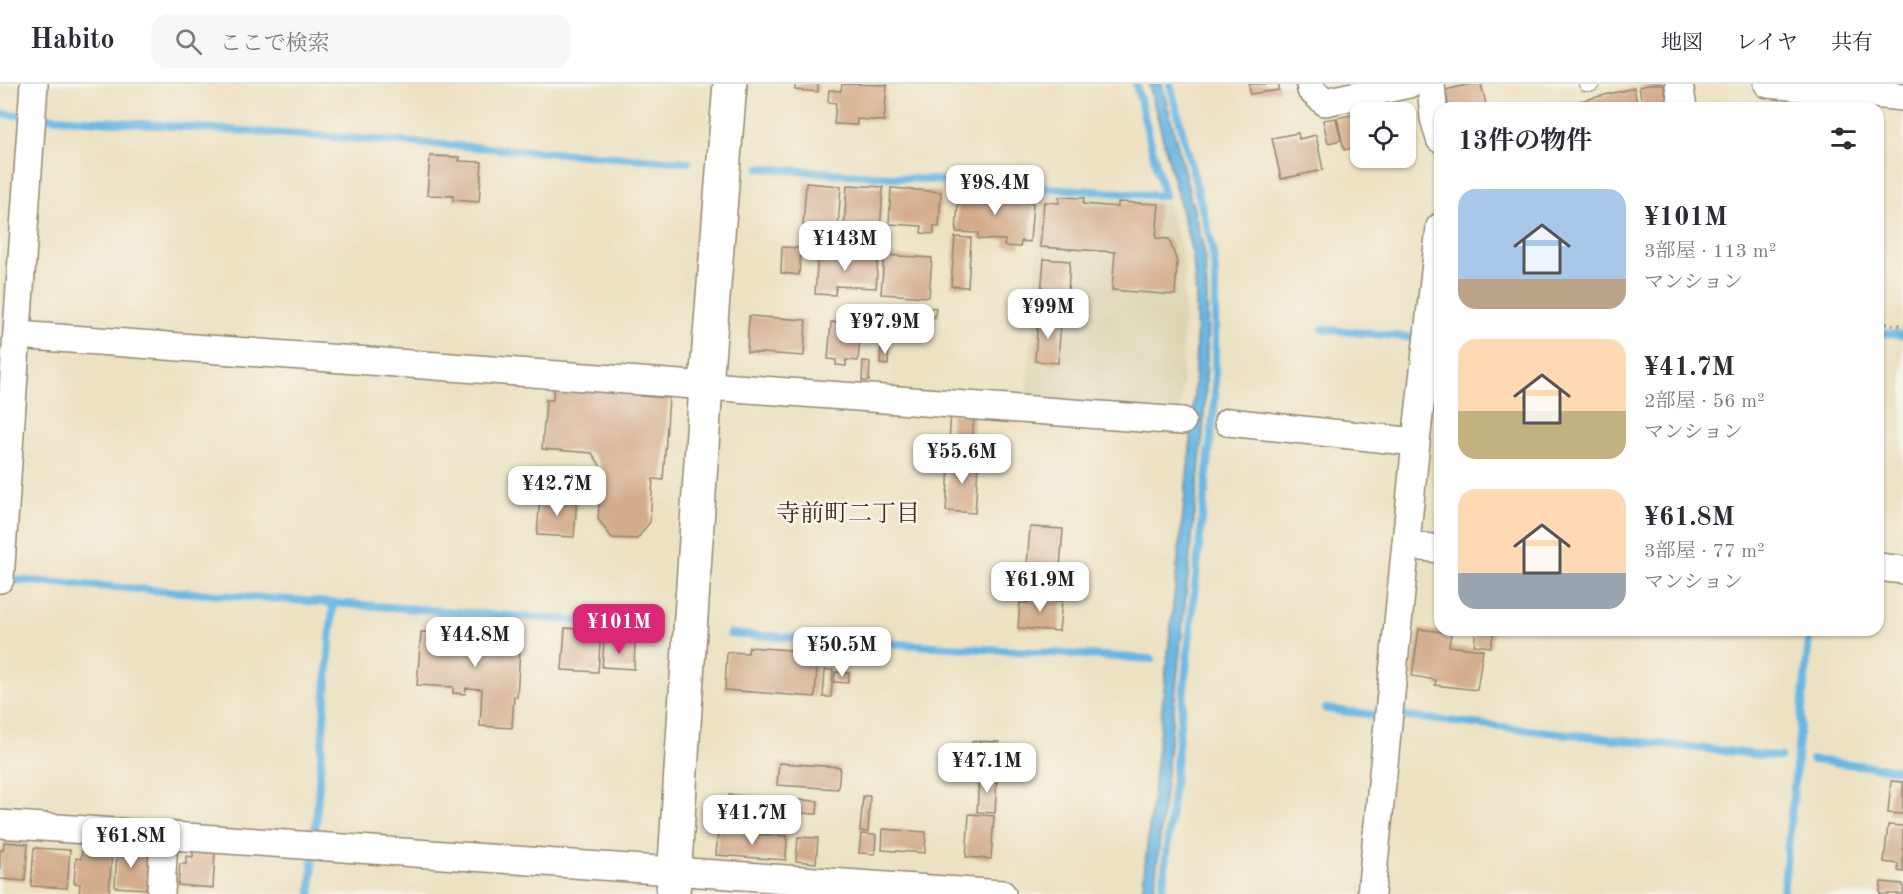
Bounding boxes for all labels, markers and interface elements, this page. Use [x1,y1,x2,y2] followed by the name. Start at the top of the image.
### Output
[151,14,571,68] search box
[172,25,205,58] icon: search
[30,27,115,55] text: Habito
[220,33,330,55] text: ここで検索
[1661,33,1703,54] text: 地図
[1736,33,1798,54] text: レイヤ
[1831,33,1873,54] text: 共有
[1350,102,1416,168] map controls
[1350,102,1416,168] button: locate
[1827,122,1860,155] icon: filters
[1458,129,1592,155] text: 13件の物件
[946,165,1044,216] pin: ¥98.4M
[960,174,1030,194] text: ¥98.4M
[1644,205,1727,231] text: ¥101M
[1506,213,1578,285] icon: home
[803,221,887,272] pin: ¥143M
[813,230,877,250] text: ¥143M
[1644,242,1776,262] text: 3部屋 · 113 m²
[1644,273,1743,293] text: マンション
[1012,289,1084,340] pin: ¥99M
[1022,298,1074,318] text: ¥99M
[836,304,934,355] pin: ¥97.9M
[850,313,920,333] text: ¥97.9M
[1644,355,1735,381] text: ¥41.7M
[1506,363,1578,435] icon: home
[1644,392,1765,412] text: 2部屋 · 56 m²
[1644,423,1743,443] text: マンション
[913,434,1011,485] pin: ¥55.6M
[927,443,997,463] text: ¥55.6M
[508,466,606,517] pin: ¥42.7M
[522,475,592,495] text: ¥42.7M
[776,500,920,527] district label: 寺前町二丁目
[1644,505,1735,531] text: ¥61.8M
[1506,513,1578,585] icon: home
[1644,542,1765,562] text: 3部屋 · 77 m²
[991,562,1089,613] pin: ¥61.9M
[1005,571,1075,591] text: ¥61.9M
[1644,573,1743,593] text: マンション
[577,604,661,655] pin: ¥101M
[587,613,651,633] text: ¥101M
[426,617,524,668] pin: ¥44.8M
[440,626,510,646] text: ¥44.8M
[793,627,891,678] pin: ¥50.5M
[807,636,877,656] text: ¥50.5M
[938,743,1036,794] pin: ¥47.1M
[952,752,1022,772] text: ¥47.1M
[703,795,801,846] pin: ¥41.7M
[717,804,787,824] text: ¥41.7M
[82,818,180,869] pin: ¥61.8M
[96,827,166,847] text: ¥61.8M

